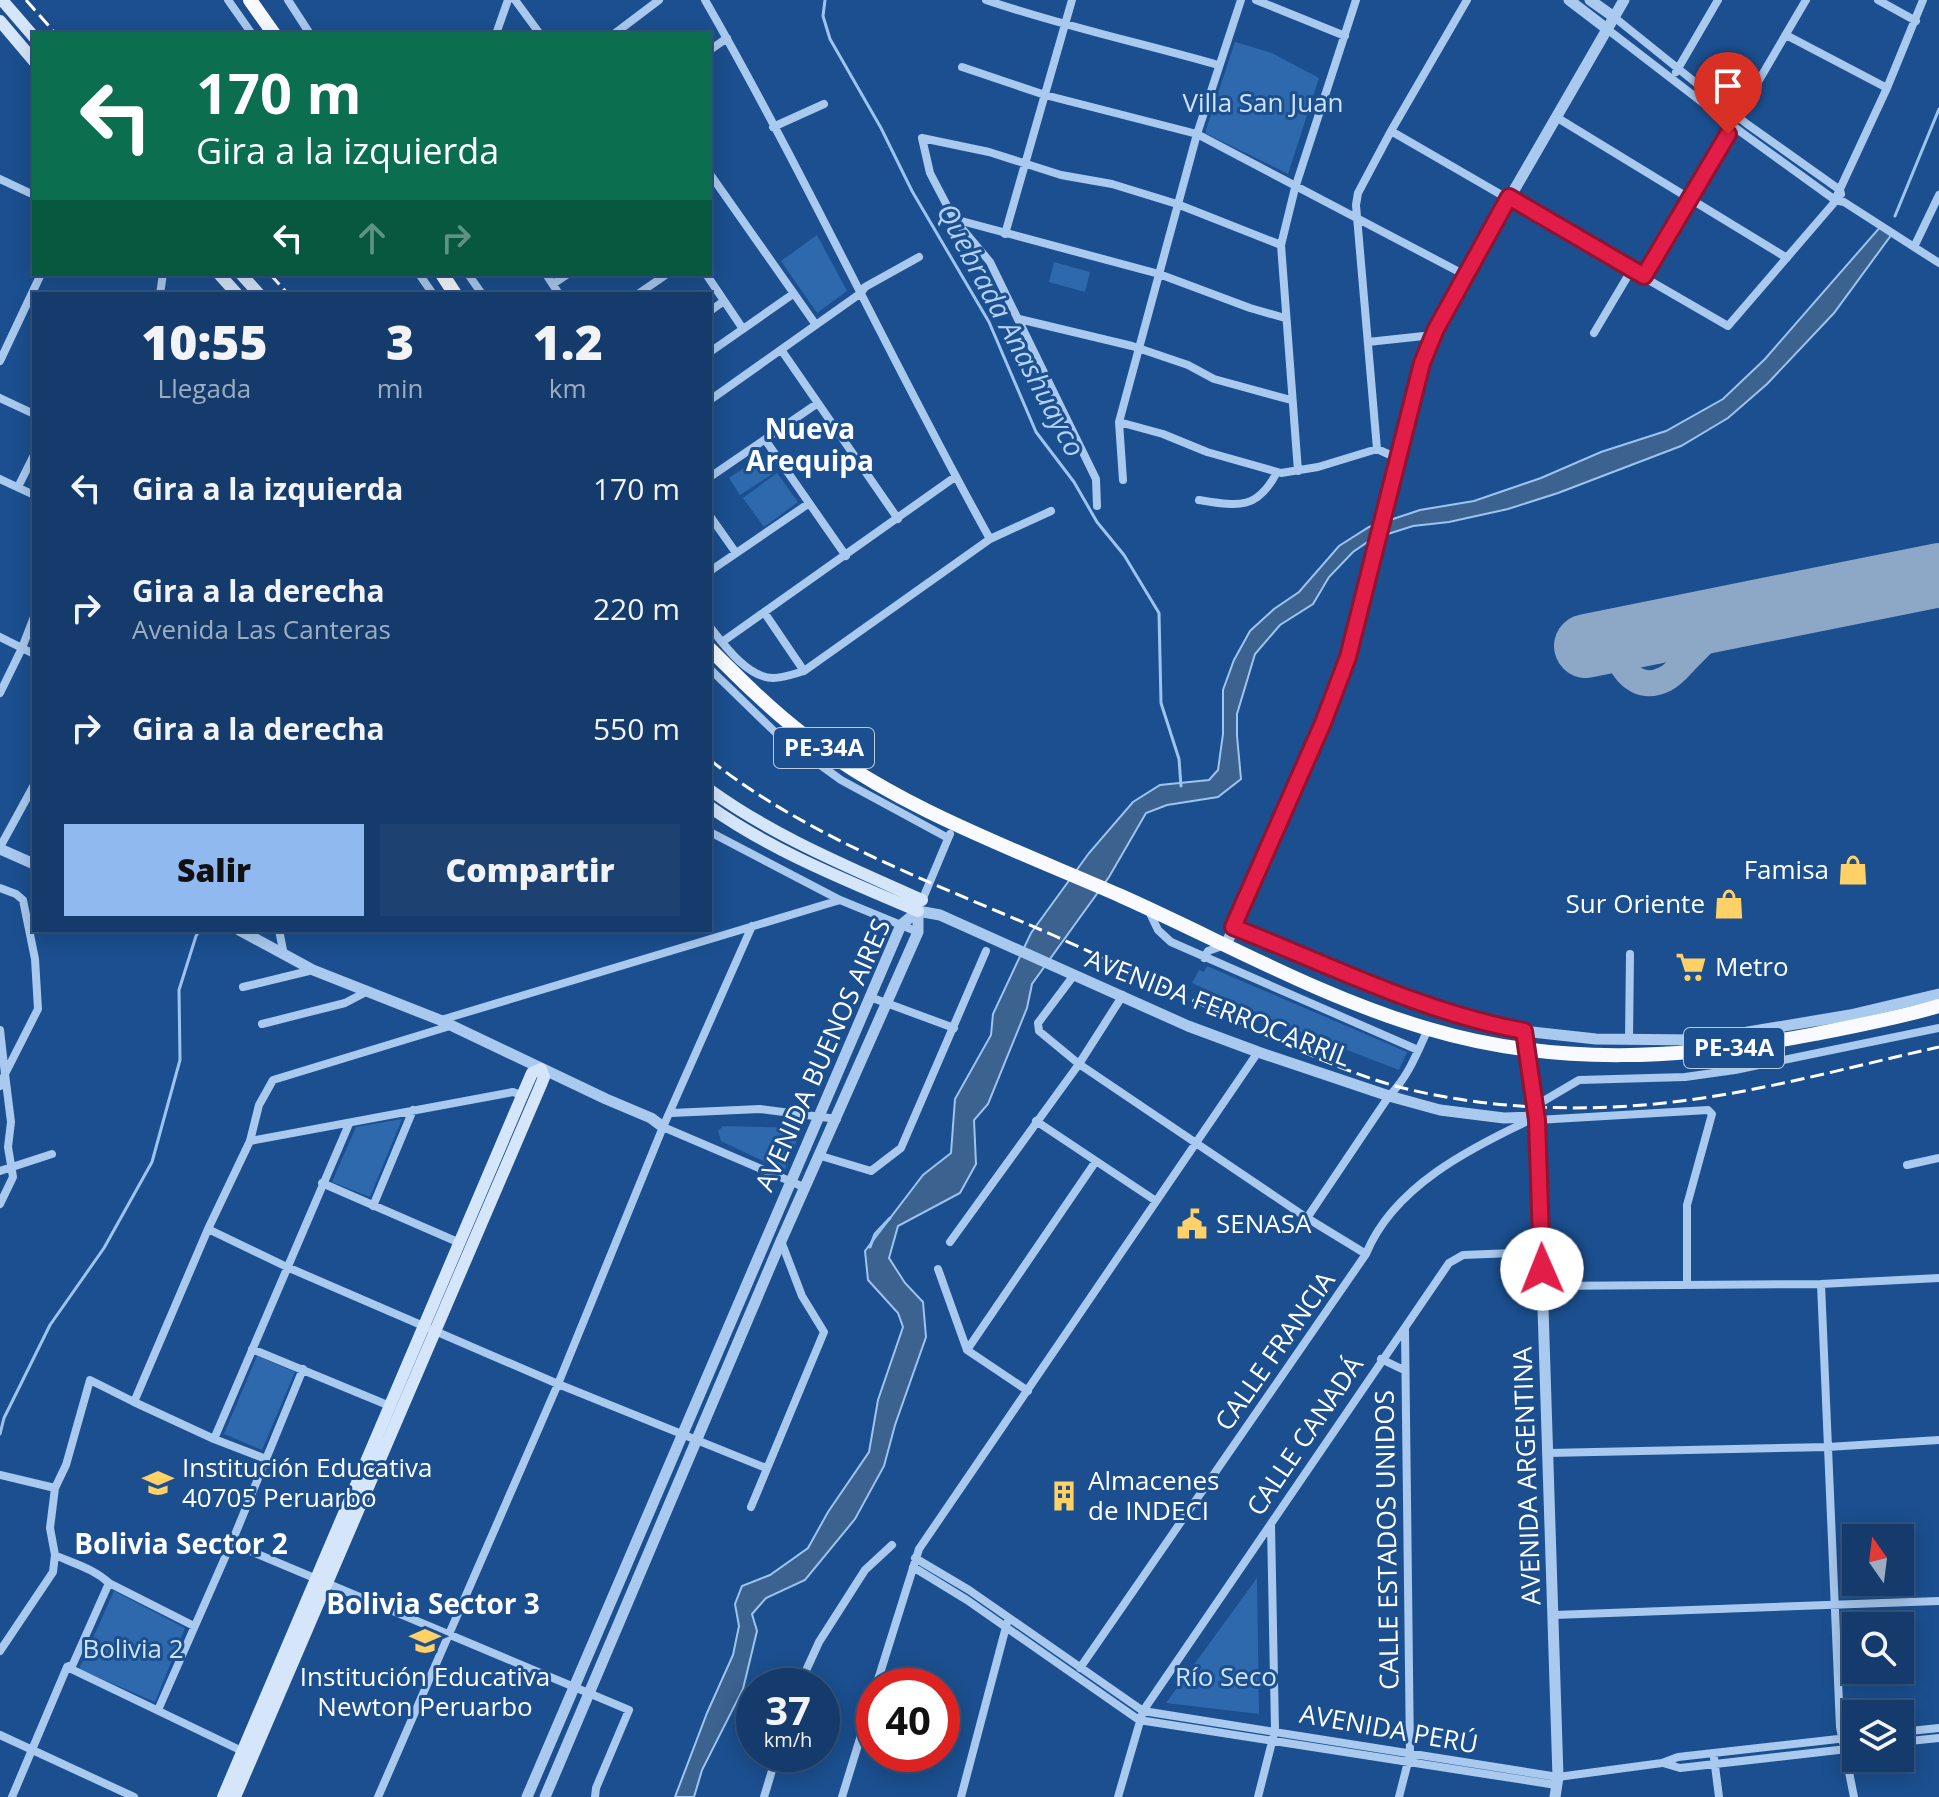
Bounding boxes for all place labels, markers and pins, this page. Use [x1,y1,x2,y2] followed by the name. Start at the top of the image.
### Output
[1694,52,1762,134] pin
[1744,851,1829,887] place label: Famisa
[1836,853,1870,887] shop icon: Famisa
[1566,885,1705,921] place label: Sur Oriente
[1712,887,1746,921] shop icon: Sur Oriente
[1715,948,1789,984] place label: Metro
[1674,950,1708,984] supermarket icon: Metro
[1216,1205,1312,1241] place label: SENASA
[1175,1207,1209,1241] public building icon: SENASA
[182,1449,432,1515] place label: Institución Educativa 40705 Peruarbo
[1088,1462,1220,1528] place label: Almacenes de INDECI
[141,1466,175,1500] school or university icon: Institución Educativa 40705 Peruarbo
[1047,1479,1081,1513] building icon: Almacenes de INDECI
[408,1624,442,1658] school or university icon: Institución Educativa Newton Peruarbo
[300,1658,550,1724] place label: Institución Educativa Newton Peruarbo

